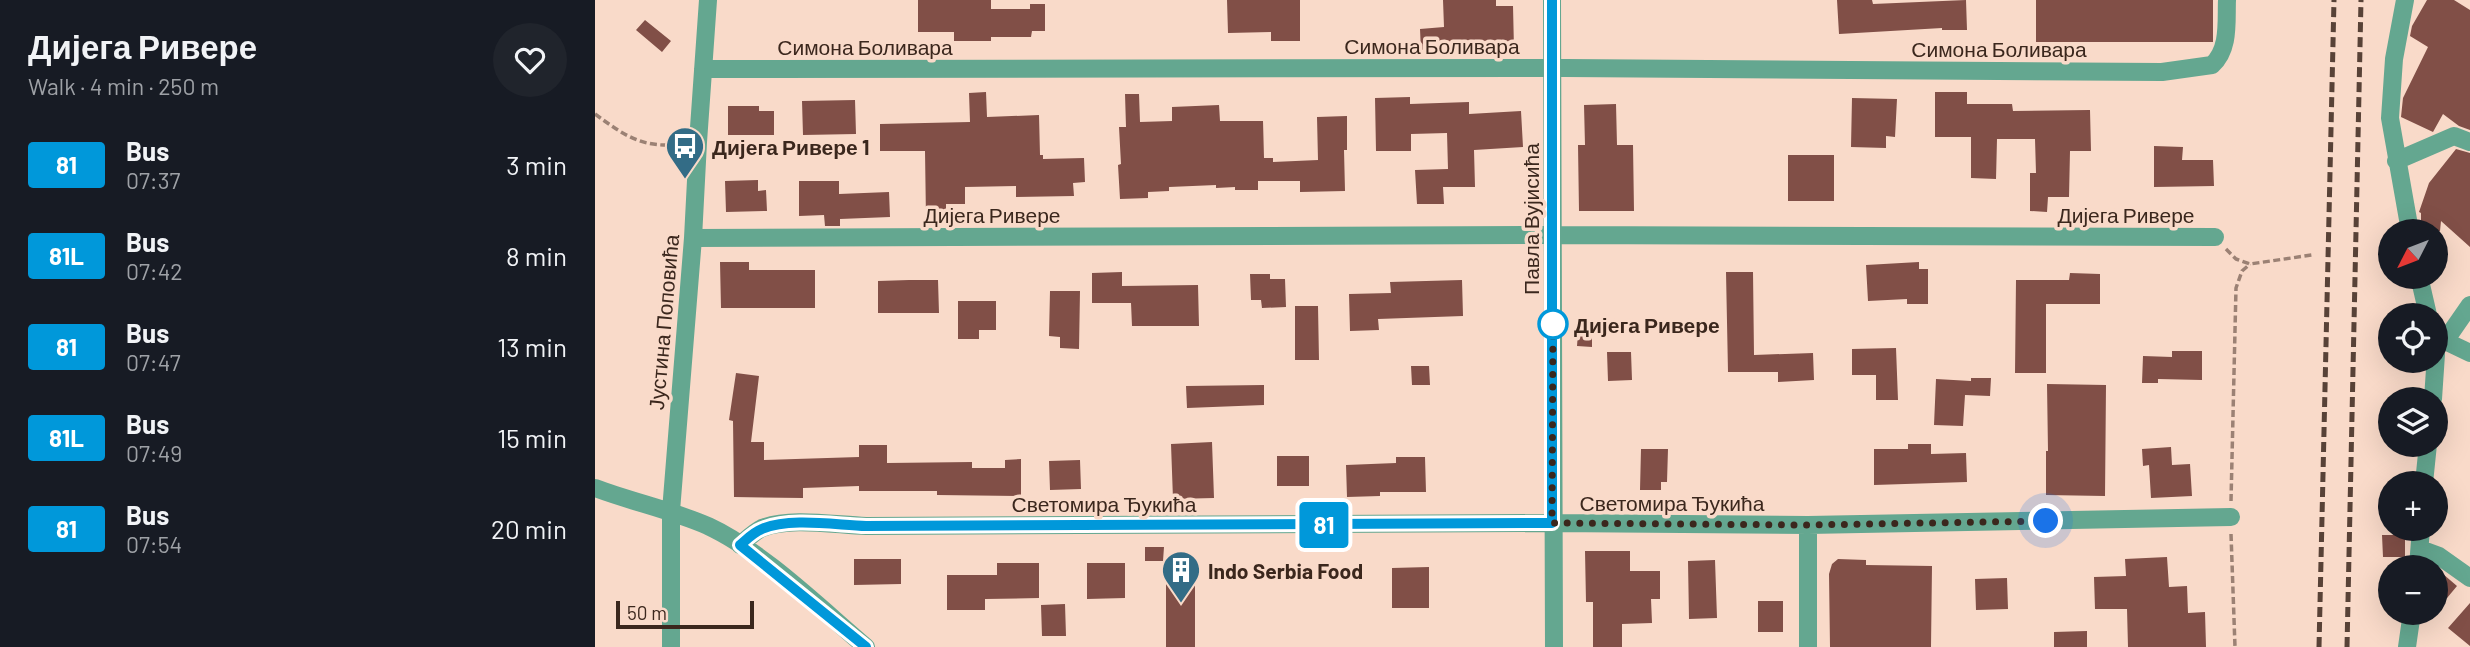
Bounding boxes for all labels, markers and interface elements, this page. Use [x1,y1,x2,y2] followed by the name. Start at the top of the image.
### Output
[493,23,567,97] button: heart
[28,26,257,66] text: Дијега Ривере
[1344,33,1520,58] street label: Симона Боливара
[777,34,953,59] street label: Симона Боливара
[1911,36,2087,61] street label: Симона Боливара
[28,72,219,100] text: Walk · 4 min · 250 m
[664,125,706,180] bus stop icon: Дијега Ривере 1
[712,134,869,159] place label: Дијега Ривере 1
[126,135,169,166] text: Bus
[1518,143,1543,295] street label: Павла Вујисића
[506,149,567,180] text: 3 min
[56,150,77,179] text: 81
[126,166,180,194] text: 07:37
[923,202,1061,227] street label: Дијега Ривере
[2057,202,2195,227] street label: Дијега Ривере
[2378,219,2448,289] north arrow
[2378,219,2448,625] map controls
[126,226,169,257] text: Bus
[643,233,683,411] street label: Јустина Поповића
[506,240,567,271] text: 8 min
[49,241,84,270] text: 81L
[126,257,183,285] text: 07:42
[2378,303,2448,373] button: locate
[1538,309,1568,339] marker: Дијега Ривере
[1574,312,1720,337] place label: Дијега Ривере
[126,317,169,348] text: Bus
[497,331,567,362] text: 13 min
[56,332,77,361] text: 81
[126,348,181,376] text: 07:47
[2378,387,2448,457] button: layers
[126,408,169,439] text: Bus
[497,422,567,453] text: 15 min
[49,423,84,452] text: 81L
[126,439,182,467] text: 07:49
[2378,471,2448,541] button: +
[1580,490,1765,515] street label: Светомира Ђукића
[1012,491,1197,516] street label: Светомира Ђукића
[126,499,169,530] text: Bus
[1293,502,1355,548] line badge: 81
[2028,503,2063,538] your location
[1313,510,1335,539] text: 81
[491,513,567,544] text: 20 min
[56,514,77,543] text: 81
[126,530,182,558] text: 07:54
[1160,549,1202,604] building icon: Indo Serbia Food
[2378,555,2448,625] button: −
[1208,558,1363,583] place label: Indo Serbia Food
[616,598,754,630] scale bar
[627,601,667,624] text: 50 m

